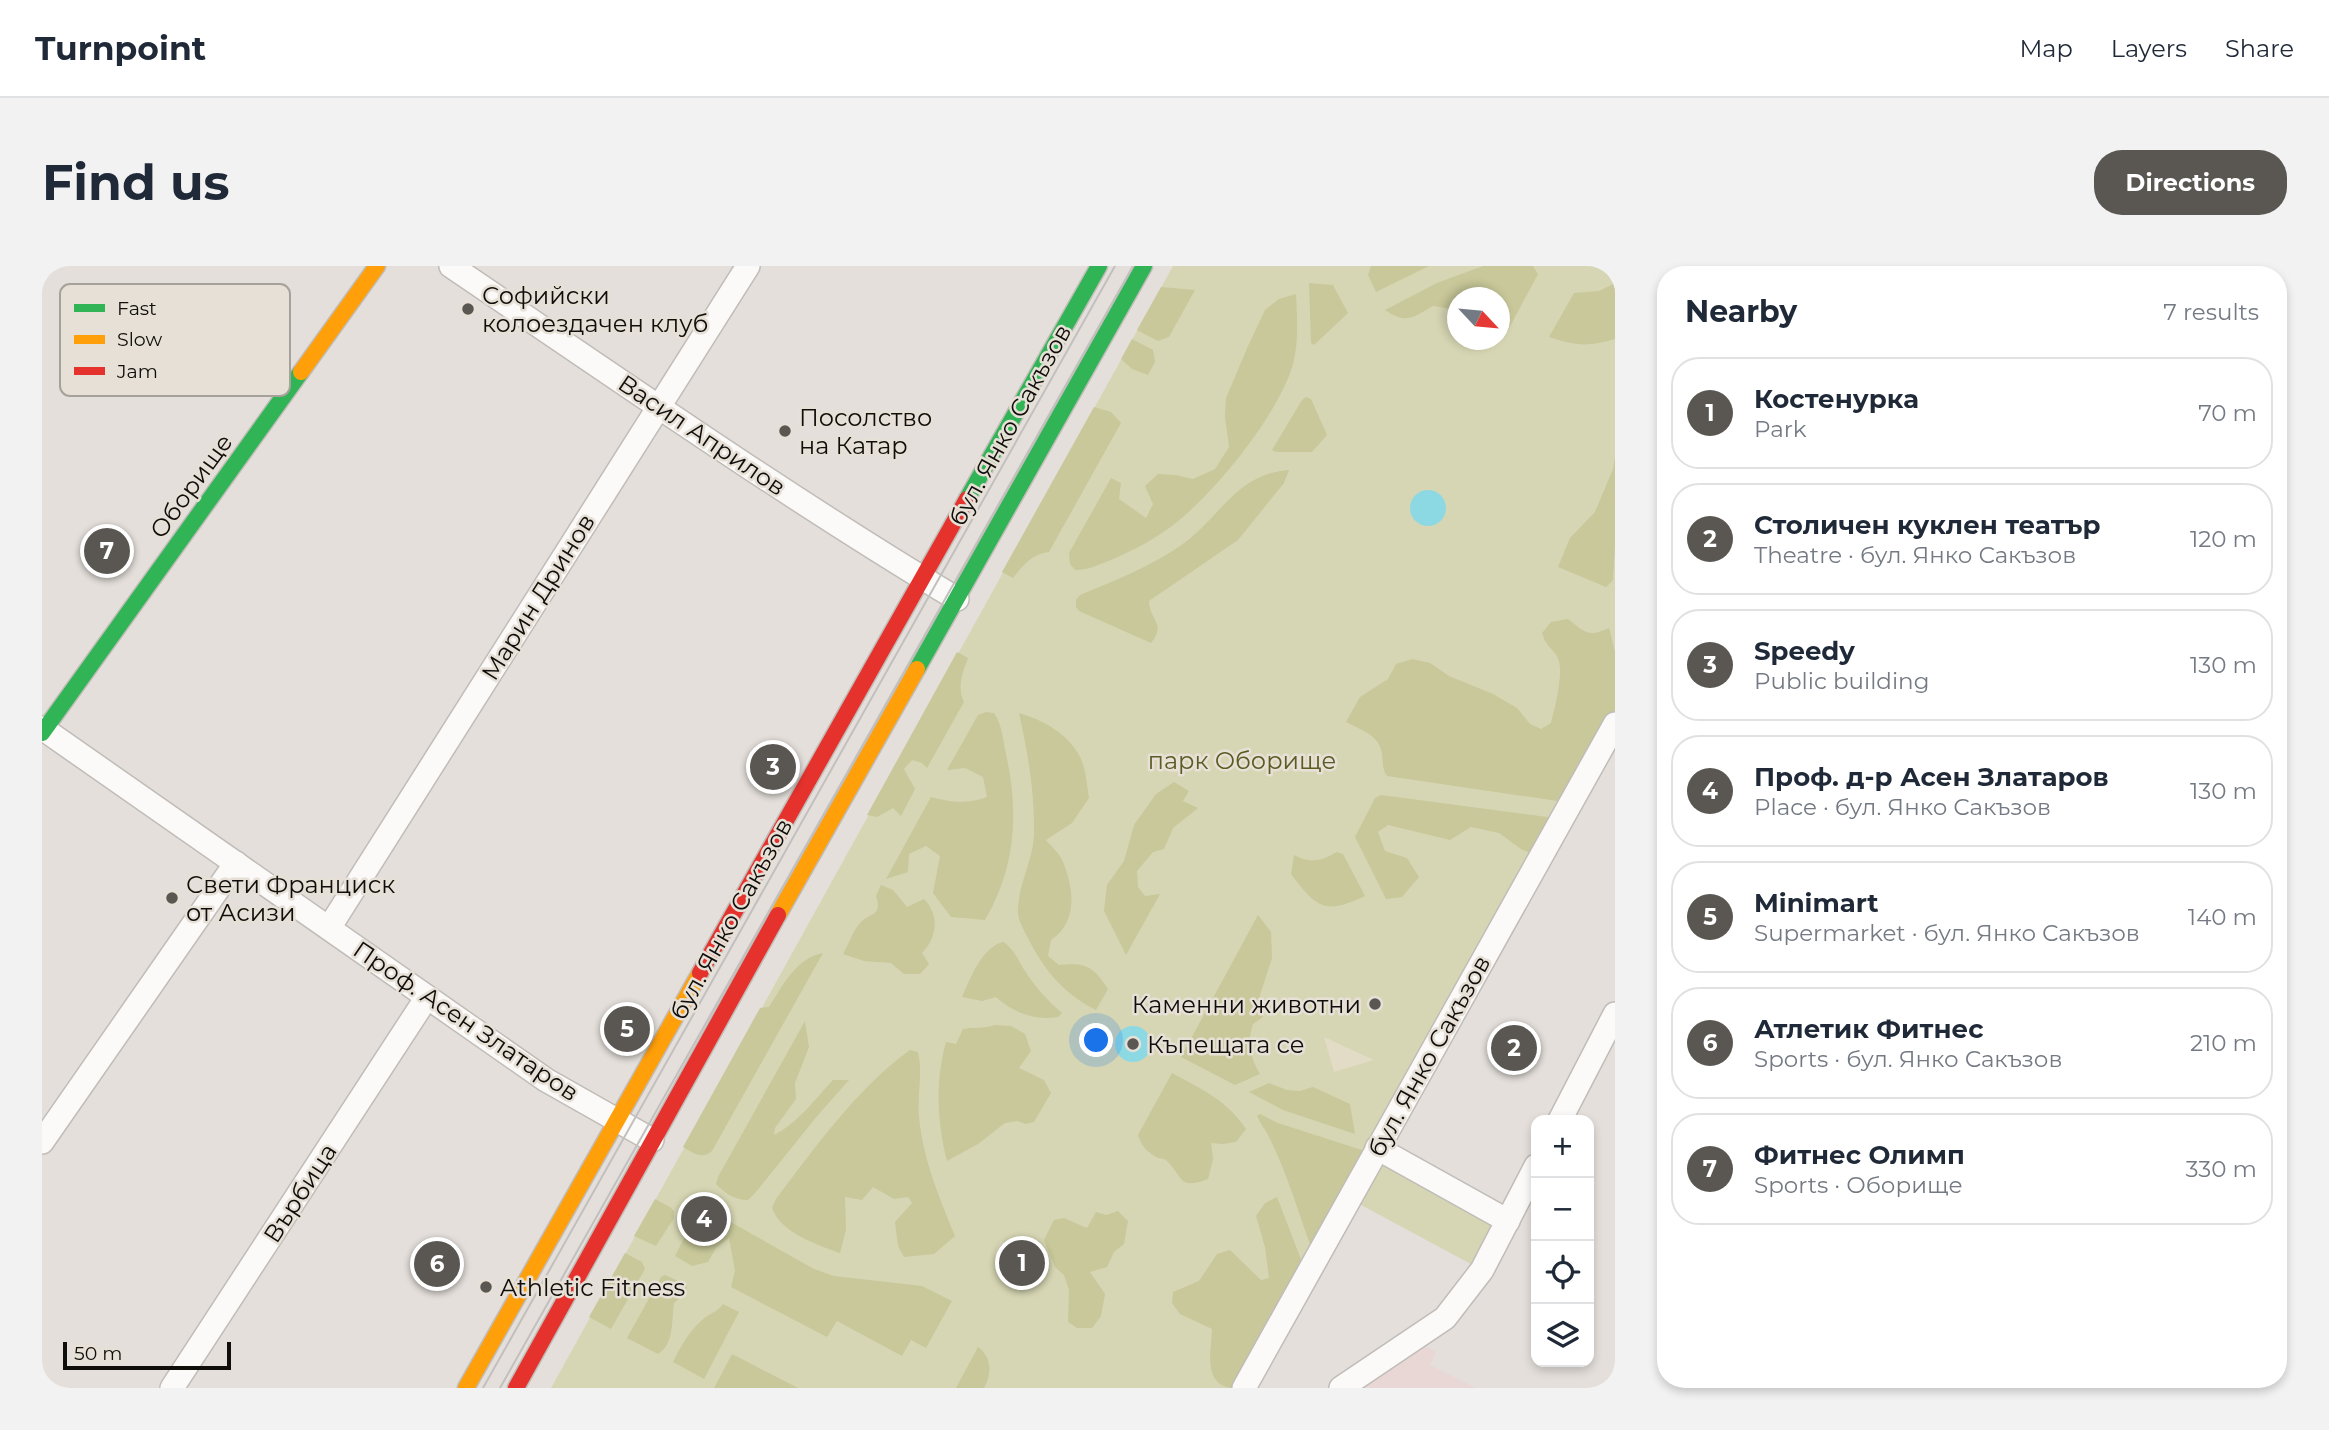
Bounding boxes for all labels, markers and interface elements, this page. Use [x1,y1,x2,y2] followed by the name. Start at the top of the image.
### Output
[35,28,206,68] text: Turnpoint
[2019,34,2073,63] text: Map
[2111,34,2187,63] text: Layers
[2225,34,2294,63] text: Share
[2094,150,2287,215] button: Directions
[42,153,230,212] text: Find us
[482,281,708,338] place label: Софийски колоездачен клуб
[60,284,290,396] legend
[1447,287,1510,350] north arrow
[1685,293,1797,330] text: Nearby
[117,297,157,320] text: Fast
[2163,298,2259,326] text: 7 results
[460,301,476,317] marker: Софийски колоездачен клуб
[943,319,1077,531] street label: бул. Янко Сакъзов
[117,328,162,351] text: Slow
[116,360,158,383] text: Jam
[613,368,791,502] street label: Васил Априлов
[1754,383,1919,415] text: Костенурка
[1705,399,1715,427] text: 1
[2198,399,2257,427] text: 70 m
[799,403,932,460] place label: Посолство на Катар
[1754,415,1807,443] text: Park
[777,423,793,439] marker: Посолство на Катар
[144,428,238,544] street label: Оборище
[475,508,601,686] street label: Марин Дринов
[1754,509,2100,541] text: Столичен куклен театър
[84,525,130,577] pin: 7
[1703,525,1717,553] text: 2
[2190,525,2257,553] text: 120 m
[1754,541,2076,569] text: Theatre · бул. Янко Сакъзов
[1754,635,1855,667] text: Speedy
[1703,651,1717,679] text: 3
[2190,651,2257,679] text: 130 m
[1754,667,1929,695] text: Public building
[750,741,796,793] pin: 3
[1148,746,1336,775] park label: парк Оборище
[1754,761,2109,793] text: Проф. д-р Асен Златаров
[1702,777,1718,805] text: 4
[2190,777,2257,805] text: 130 m
[1754,793,2051,821] text: Place · бул. Янко Сакъзов
[664,813,798,1025] street label: бул. Янко Сакъзов
[186,870,395,927] place label: Свети Франциск от Асизи
[1754,887,1879,919] text: Minimart
[164,890,180,906] marker: Свети Франциск от Асизи
[1703,903,1717,931] text: 5
[2188,903,2257,931] text: 140 m
[1754,919,2140,947] text: Supermarket · бул. Янко Сакъзов
[348,935,584,1107] street label: Проф. Асен Златаров
[1362,950,1496,1162] street label: бул. Янко Сакъзов
[1132,990,1361,1019] place label: Каменни животни
[1367,996,1383,1012] marker: Каменни животни
[604,1003,650,1055] pin: 5
[1754,1013,1984,1045] text: Атлетик Фитнес
[1491,1022,1537,1074] pin: 2
[1079,1023,1113,1057] your location
[1703,1029,1717,1057] text: 6
[2190,1029,2257,1057] text: 210 m
[1147,1030,1305,1059] place label: Къпещата се
[1125,1036,1141,1052] marker: Къпещата се
[1754,1045,2062,1073] text: Sports · бул. Янко Сакъзов
[1531,1115,1594,1367] map controls
[1531,1115,1594,1178] button: +
[257,1138,343,1248] street label: Върбица
[1754,1139,1965,1171] text: Фитнес Олимп
[1703,1155,1717,1183] text: 7
[2186,1155,2257,1183] text: 330 m
[1754,1171,1963,1199] text: Sports · Оборище
[1531,1178,1594,1241] button: −
[681,1193,727,1245] pin: 4
[999,1237,1045,1289] pin: 1
[414,1238,460,1290] pin: 6
[1531,1241,1594,1304] button: locate
[500,1273,685,1302] place label: Athletic Fitness
[478,1279,494,1295] marker: Athletic Fitness
[1531,1304,1594,1367] button: layers
[63,1339,231,1371] scale bar
[74,1342,122,1365] text: 50 m

